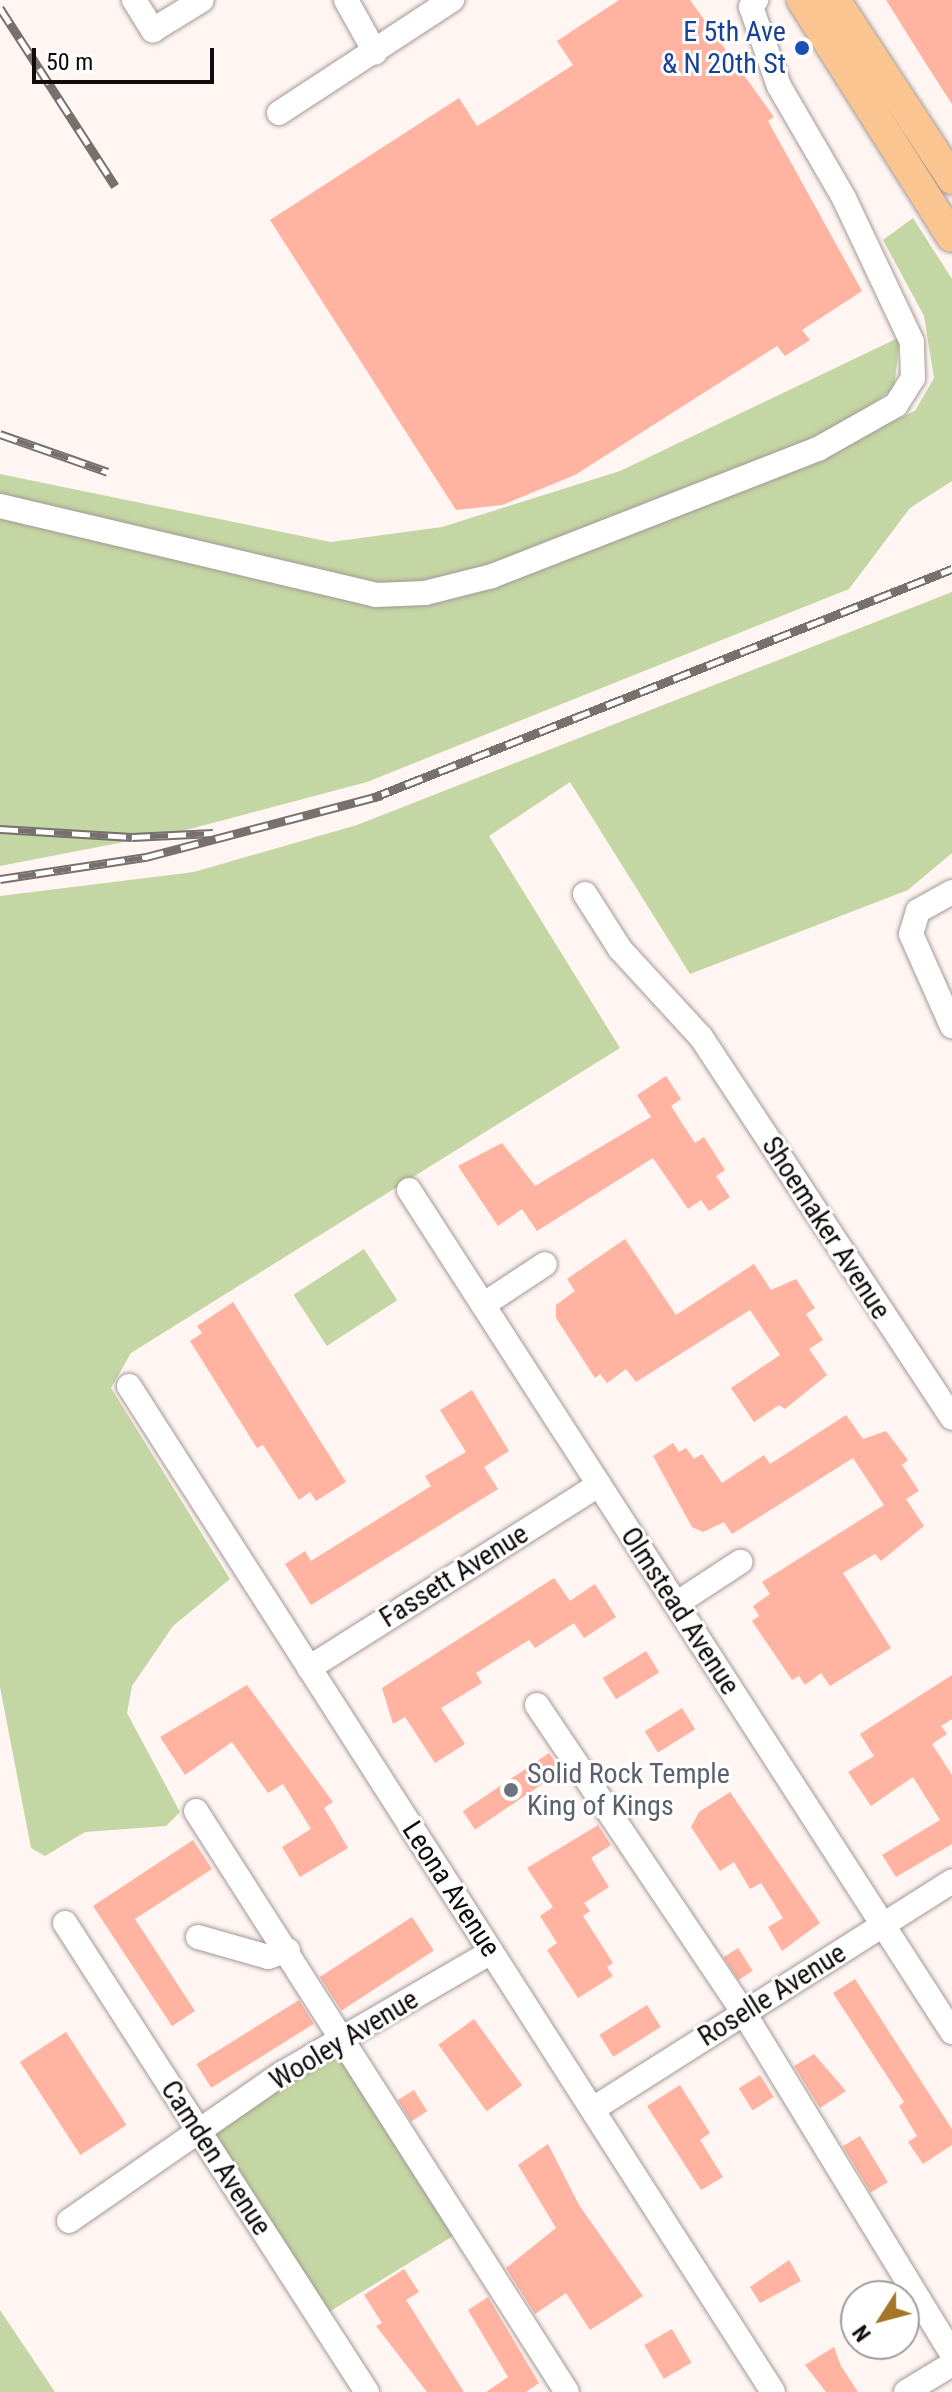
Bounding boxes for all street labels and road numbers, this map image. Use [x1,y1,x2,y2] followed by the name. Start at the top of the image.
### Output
[755,1130,897,1326] street label: Shoemaker Avenue
[374,1517,534,1635] street label: Fassett Avenue
[613,1521,747,1701] street label: Olmstead Avenue
[395,1815,507,1963] street label: Leona Avenue
[692,1936,852,2054] street label: Roselle Avenue
[264,1983,424,2097] street label: Wooley Avenue
[153,2074,279,2242] street label: Camden Avenue

